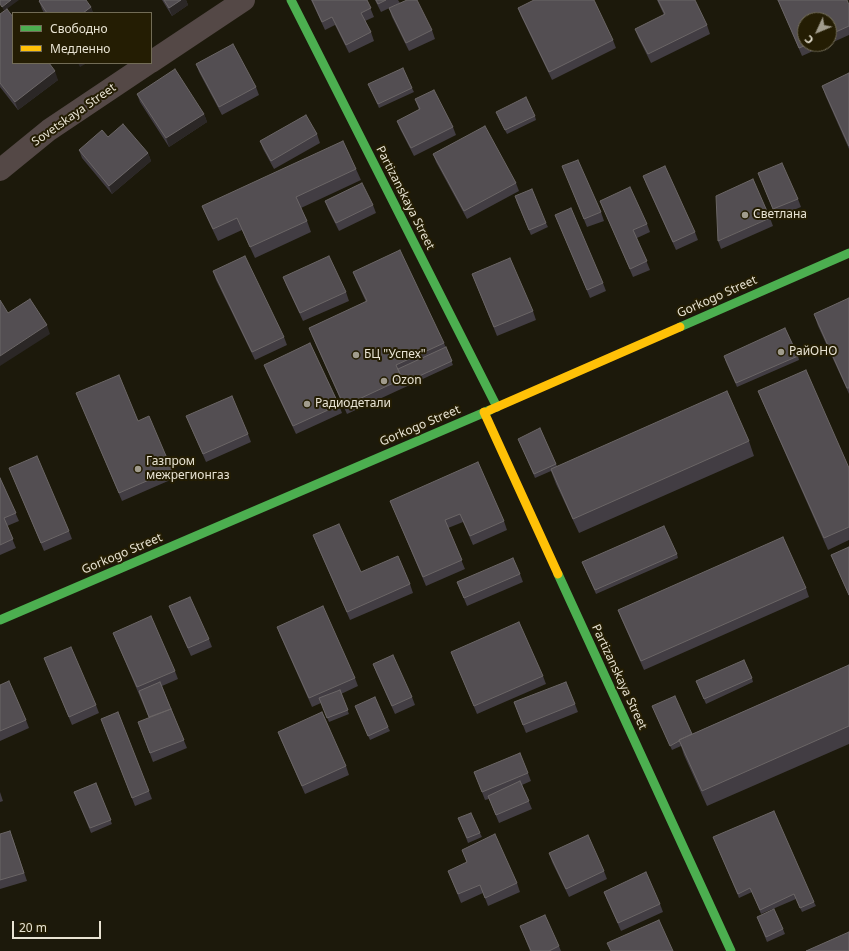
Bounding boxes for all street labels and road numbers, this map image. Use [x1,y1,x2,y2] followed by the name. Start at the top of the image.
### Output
[29,81,119,149] street label: Sovetskaya Street
[373,144,437,252] street label: Partizanskaya Street
[675,273,759,321] street label: Gorkogo Street
[378,403,462,449] street label: Gorkogo Street
[80,531,164,577] street label: Gorkogo Street
[588,622,650,732] street label: Partizanskaya Street

